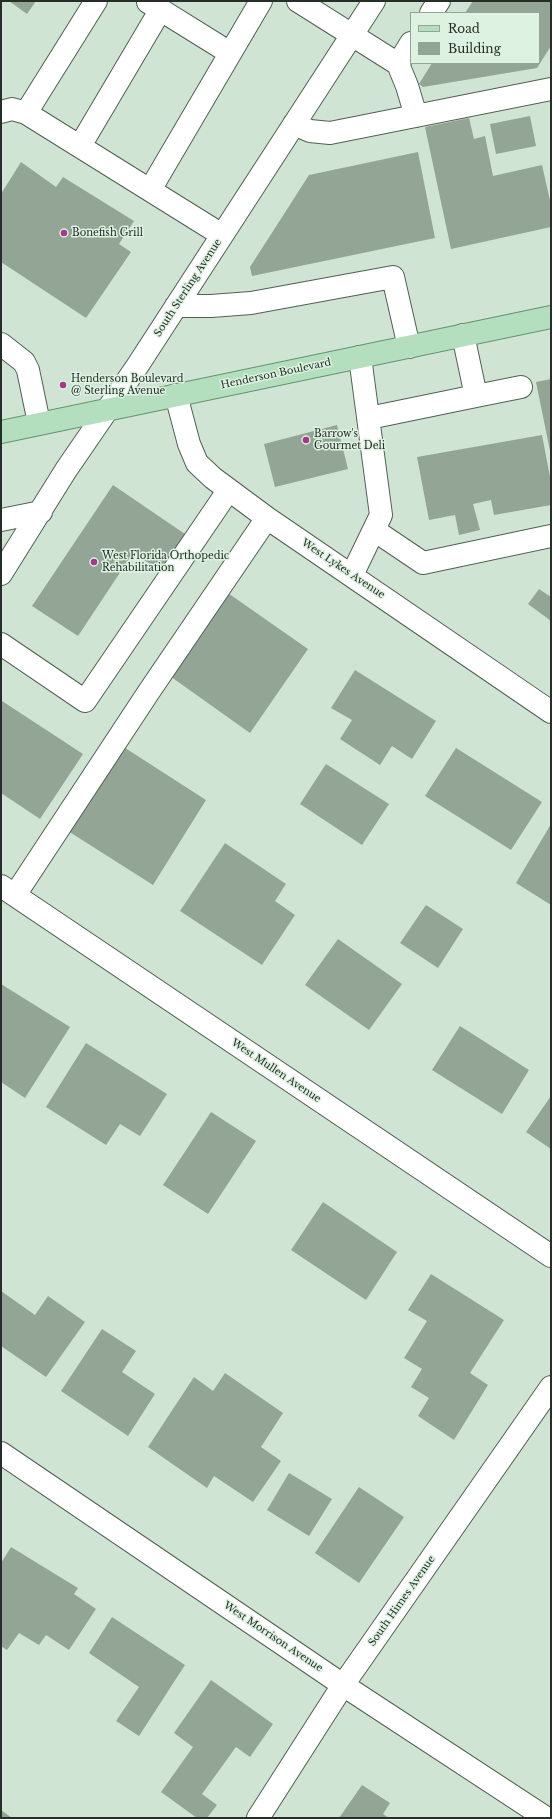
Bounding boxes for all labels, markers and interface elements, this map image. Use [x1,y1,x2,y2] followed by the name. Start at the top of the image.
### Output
[410,12,540,64] legend
[448,21,480,36] text: Road
[448,41,501,56] text: Building
[72,227,143,239] place label: Bonefish Grill
[59,228,69,238] marker: Bonefish Grill
[152,237,224,339] street label: South Sterling Avenue
[220,356,332,392] street label: Henderson Boulevard
[71,373,183,396] place label: Henderson Boulevard @ Sterling Avenue
[58,380,68,390] marker: Henderson Boulevard @ Sterling Avenue
[314,428,385,452] place label: Barrow's Gourmet Deli
[301,435,311,445] marker: Barrow's Gourmet Deli
[299,537,387,601] street label: West Lykes Avenue
[102,550,229,574] place label: West Florida Orthopedic Rehabilitation
[89,557,99,567] marker: West Florida Orthopedic Rehabilitation
[229,1037,323,1105] street label: West Mullen Avenue
[366,1553,438,1649] street label: South Himes Avenue
[221,1599,325,1675] street label: West Morrison Avenue

